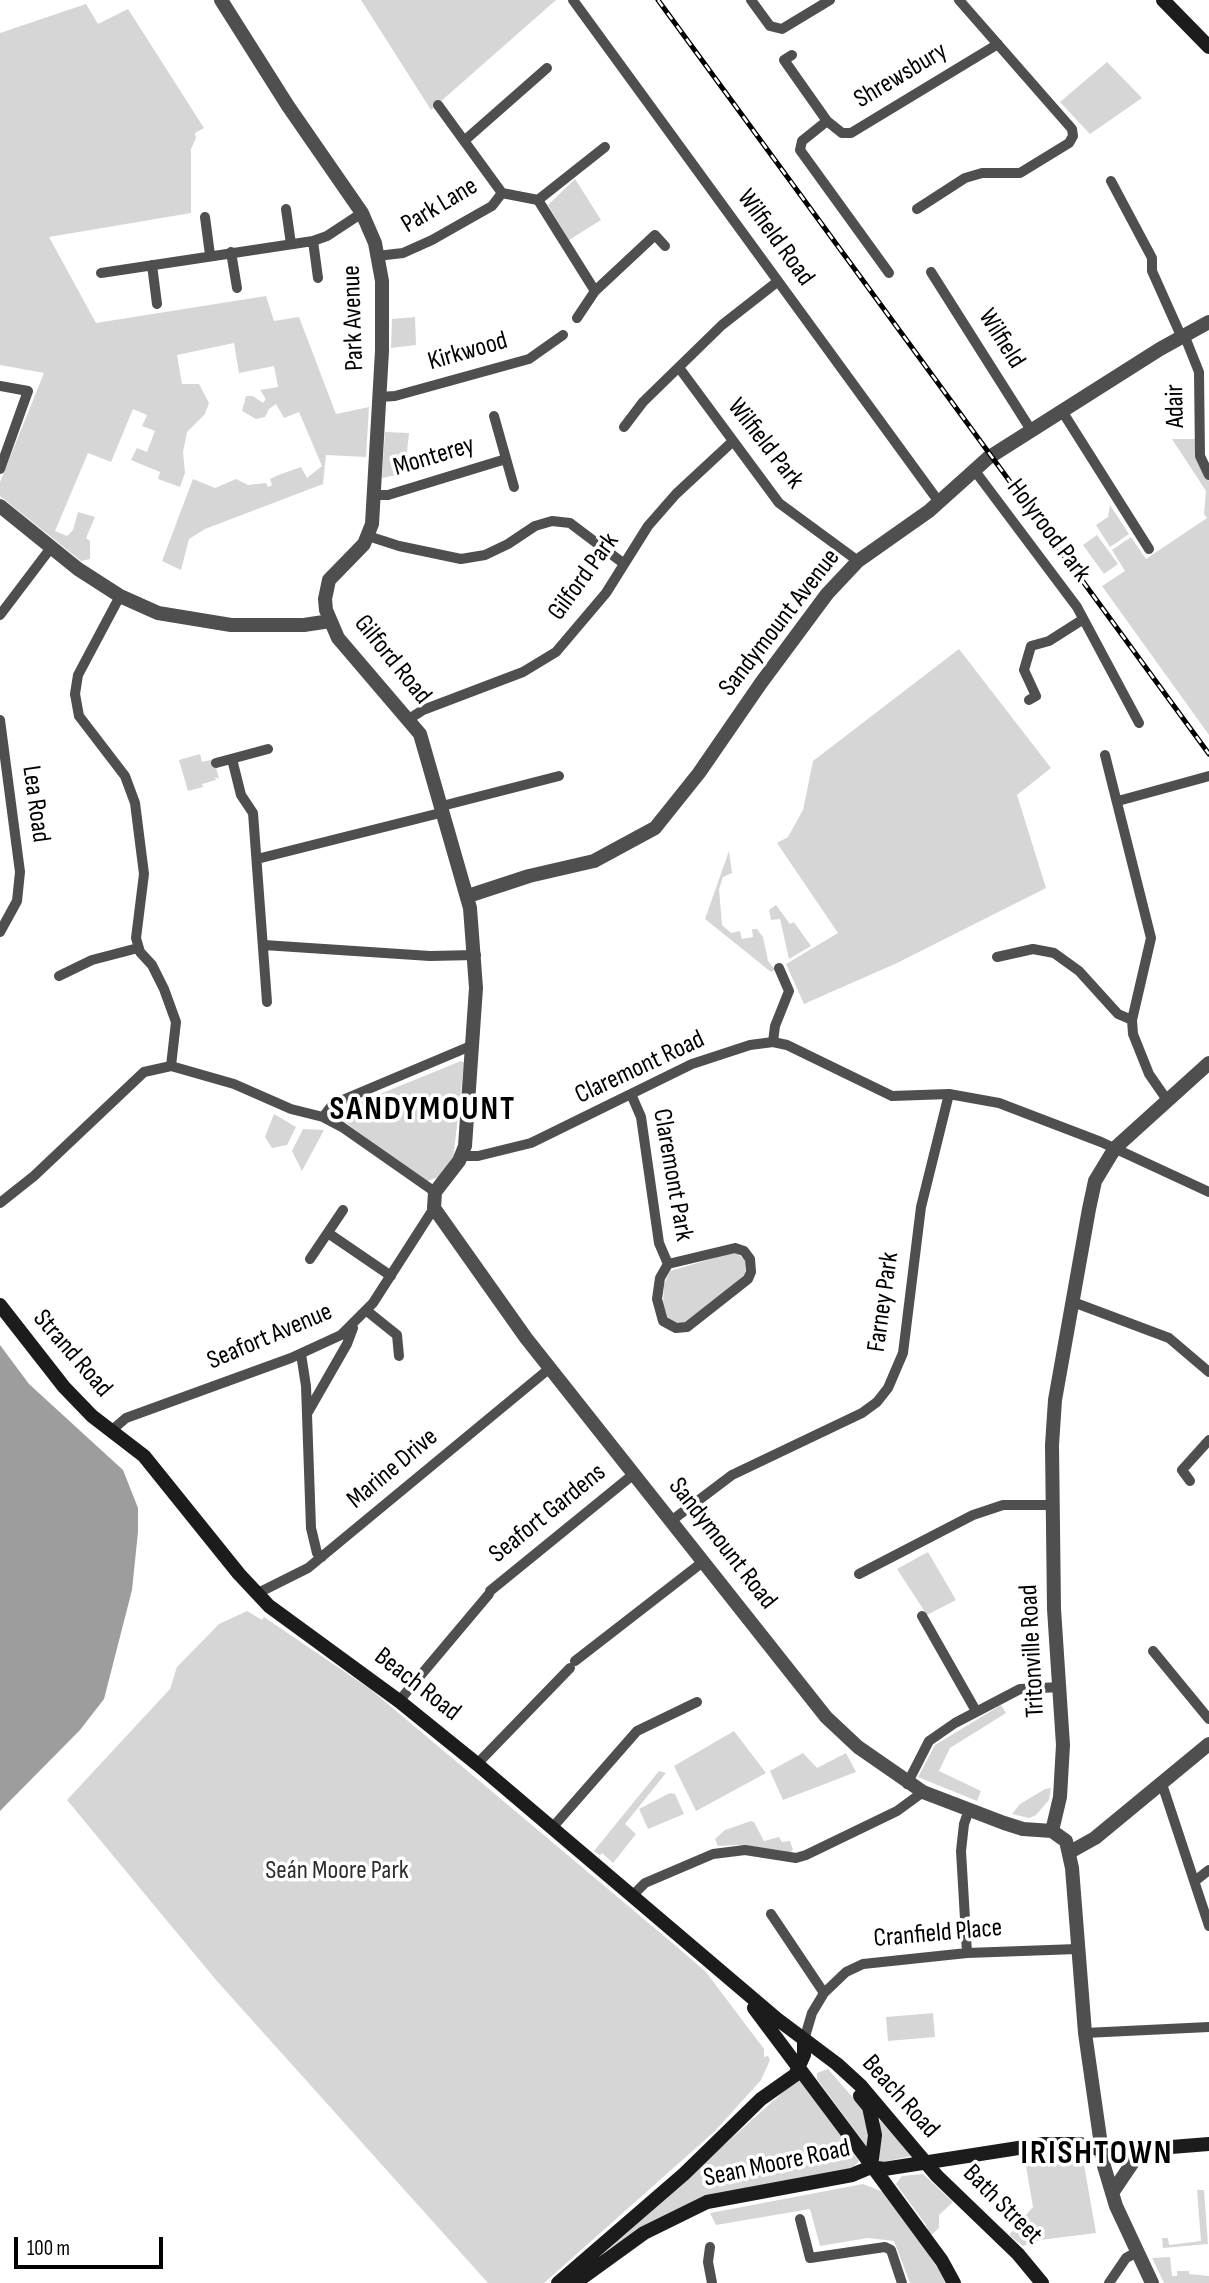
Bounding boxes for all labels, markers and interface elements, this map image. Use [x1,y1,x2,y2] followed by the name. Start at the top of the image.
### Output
[849,36,953,116] street label: Shrewsbury
[396,171,484,241] street label: Park Lane
[730,184,820,292] street label: Wilfield Road
[337,265,371,371] street label: Park Avenue
[971,304,1031,374] street label: Wilfield
[425,326,511,378] street label: Kirkwood
[1160,384,1192,428] street label: Adair
[720,393,810,495] street label: Wilfield Park
[390,430,478,484] street label: Monterey
[999,473,1097,589] street label: Holyrood Park
[542,527,626,627] street label: Gilford Park
[713,543,847,703] street label: Sandymount Avenue
[347,609,437,711] street label: Gilford Road
[14,764,56,844] street label: Lea Road
[570,1024,710,1112] street label: Claremont Road
[331,1091,515,1131] district label: SANDYMOUNT
[645,1106,699,1244] street label: Claremont Park
[862,1250,906,1354] street label: Farney Park
[203,1297,337,1377] street label: Seafort Avenue
[26,1304,118,1404] street label: Strand Road
[341,1422,445,1516] street label: Marine Drive
[483,1458,613,1570] street label: Seafort Gardens
[661,1472,783,1616] street label: Sandymount Road
[1014,1584,1052,1718] street label: Tritonville Road
[368,1642,466,1728] street label: Beach Road
[265,1855,409,1887] park label: Seán Moore Park
[872,1913,1004,1955] street label: Cranfield Place
[855,2049,945,2145] street label: Beach Road
[701,2133,853,2195] street label: Sean Moore Road
[1022,2135,1172,2175] district label: IRISHTOWN
[956,2159,1048,2251] street label: Bath Street
[18,2224,166,2268] scale bar
[27,2236,70,2261] text: 100 m

